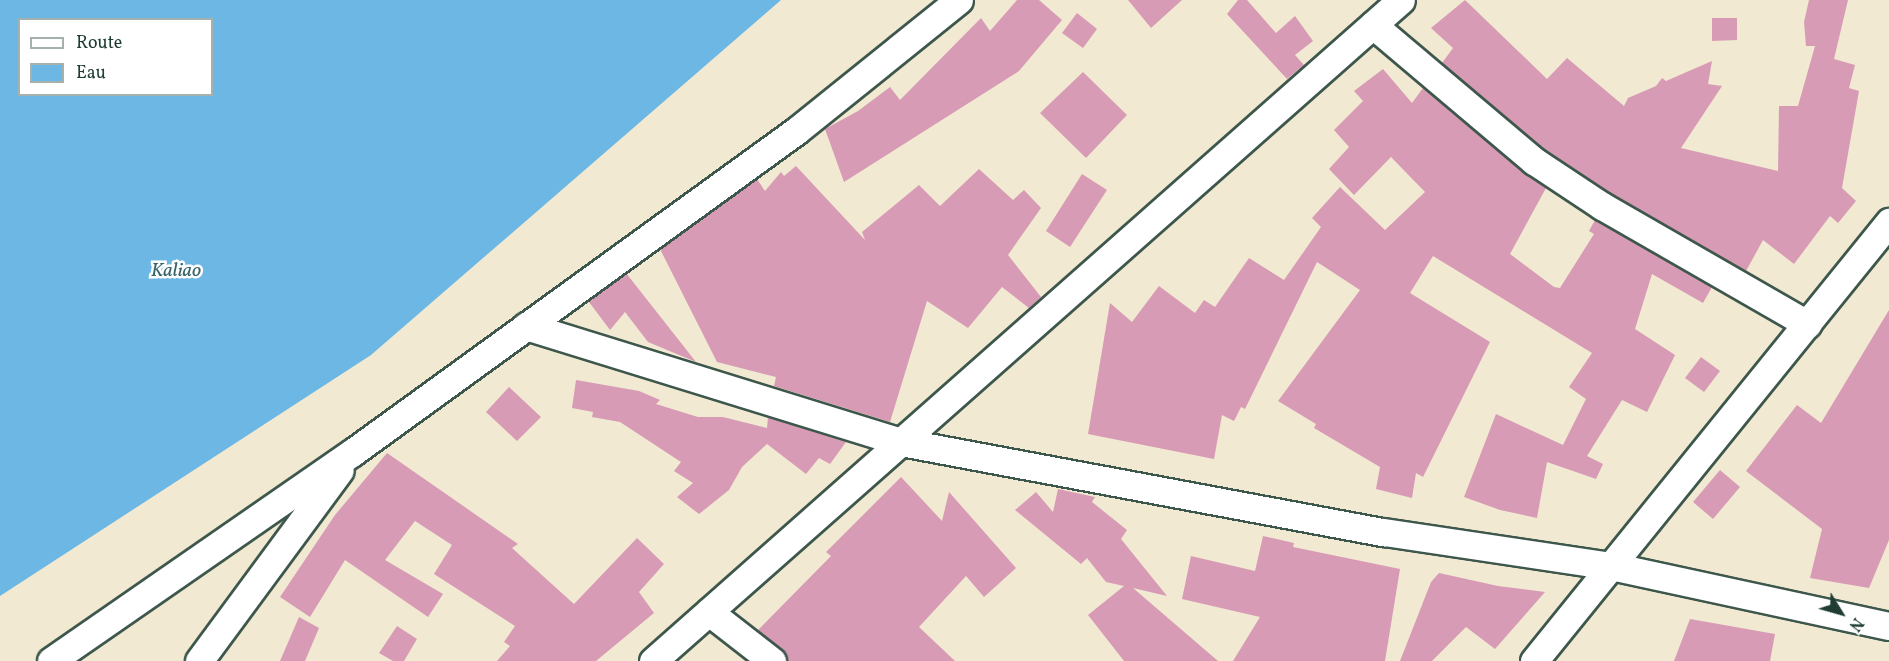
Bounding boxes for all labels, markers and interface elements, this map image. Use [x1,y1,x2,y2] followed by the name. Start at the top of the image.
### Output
[18,18,213,96] legend
[76,31,122,56] text: Route
[76,61,106,86] text: Eau
[151,259,201,283] water label: Kaliao
[1811,583,1871,643] north arrow
[1843,613,1868,635] text: N

